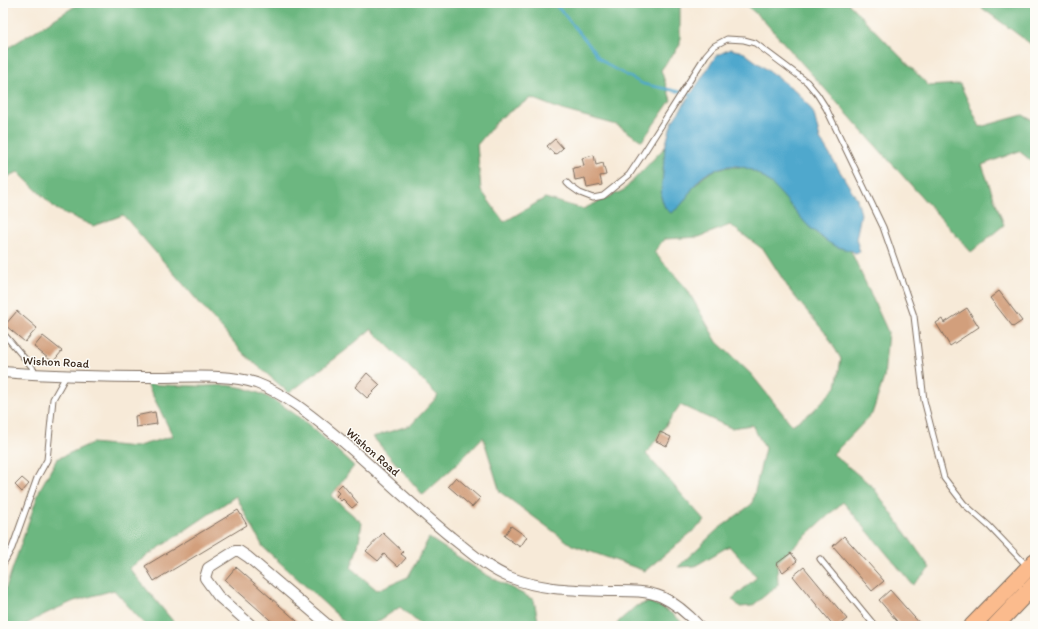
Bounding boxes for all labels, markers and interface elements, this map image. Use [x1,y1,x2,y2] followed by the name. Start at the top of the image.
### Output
[22,353,90,371] street label: Wishon Road
[343,425,403,479] street label: Wishon Road

